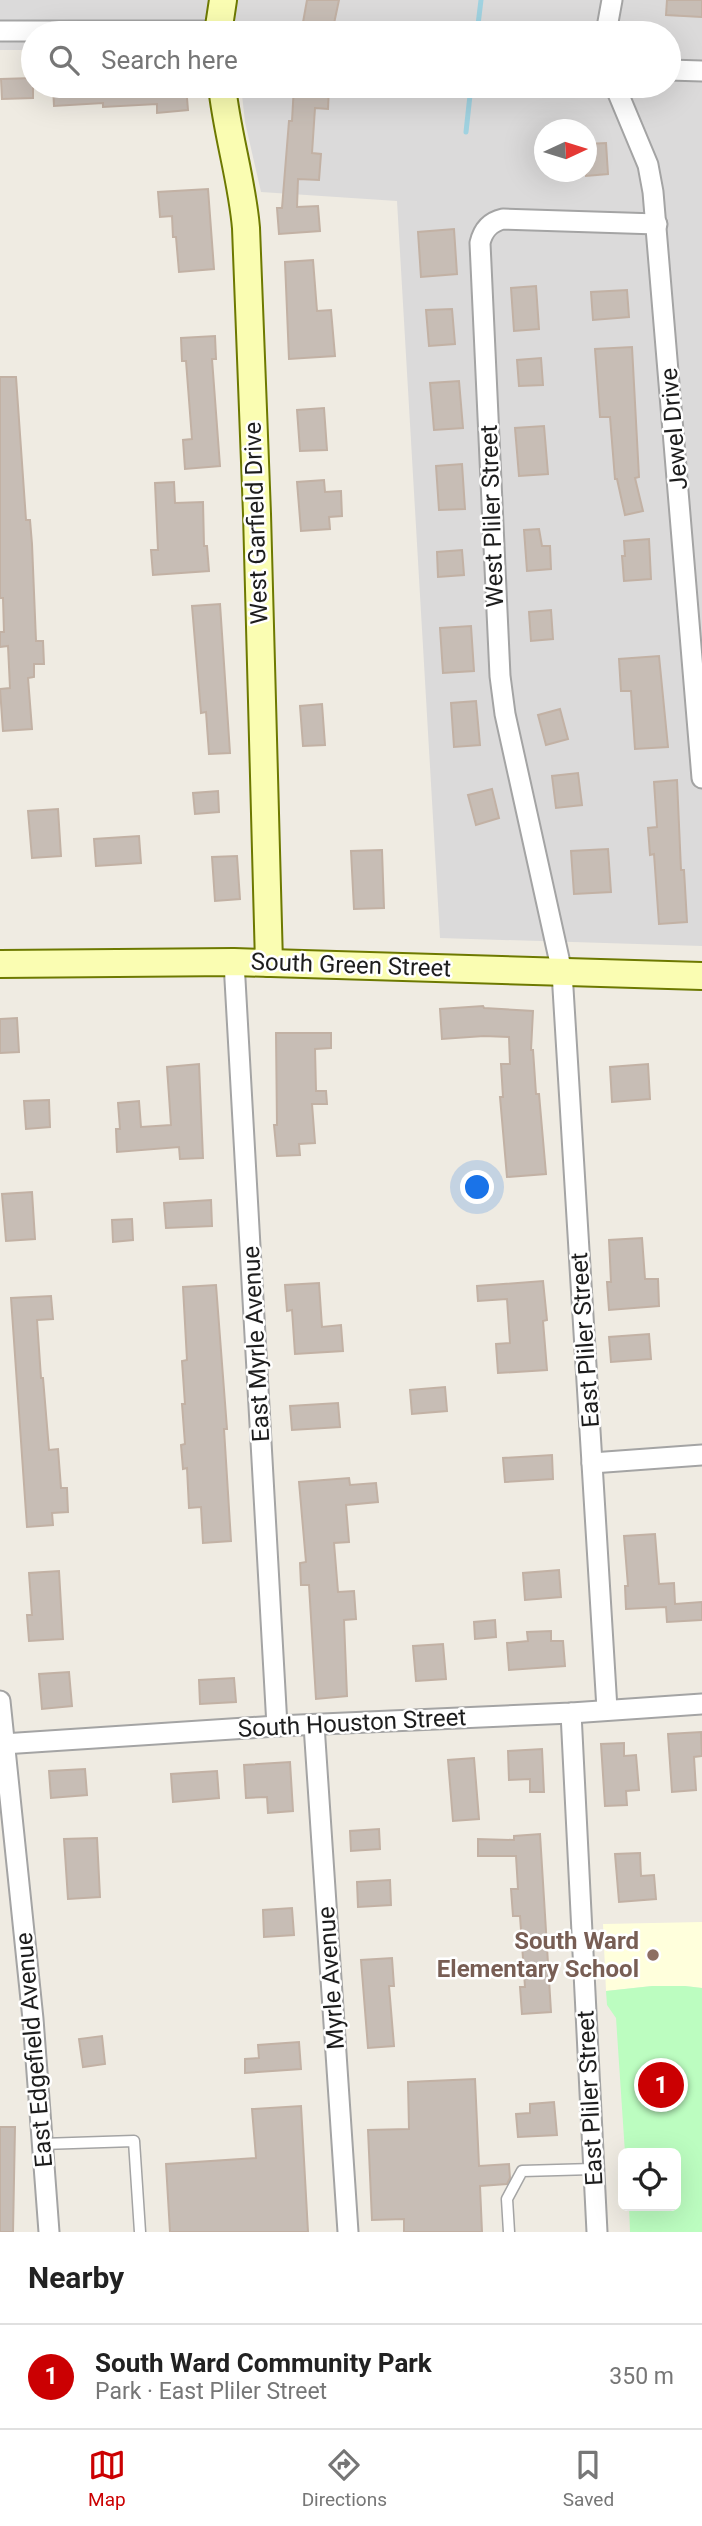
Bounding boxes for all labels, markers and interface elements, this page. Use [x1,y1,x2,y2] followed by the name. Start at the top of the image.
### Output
[21,21,681,98] search box
[45,41,83,79] icon: search
[101,45,238,75] text: Search here
[534,119,597,182] north arrow
[655,367,693,491] street label: Jewel Drive
[238,421,274,625] street label: West Garfield Drive
[475,424,509,608] street label: West Pliler Street
[250,948,452,982] street label: South Green Street
[460,1170,494,1204] your location
[237,1245,275,1443] street label: East Myrle Avenue
[565,1251,605,1429] street label: East Pliler Street
[237,1703,467,1743] street label: South Houston Street
[312,1905,350,2051] street label: Myrle Avenue
[437,1927,639,1983] place label: South Ward Elementary School
[10,1931,58,2169] street label: East Edgefield Avenue
[645,1947,661,1963] marker: South Ward Elementary School
[571,2009,609,2186] street label: East Pliler Street
[638,2059,684,2111] pin: 1
[618,2148,681,2211] map controls
[618,2148,681,2211] button: locate
[28,2260,124,2295] text: Nearby
[95,2348,432,2378] text: South Ward Community Park
[44,2363,58,2390] text: 1
[609,2363,674,2390] text: 350 m
[95,2378,327,2405] text: Park · East Pliler Street
[88,2446,126,2511] tab: Map
[302,2446,387,2511] tab: Directions
[563,2446,614,2511] tab: Saved

